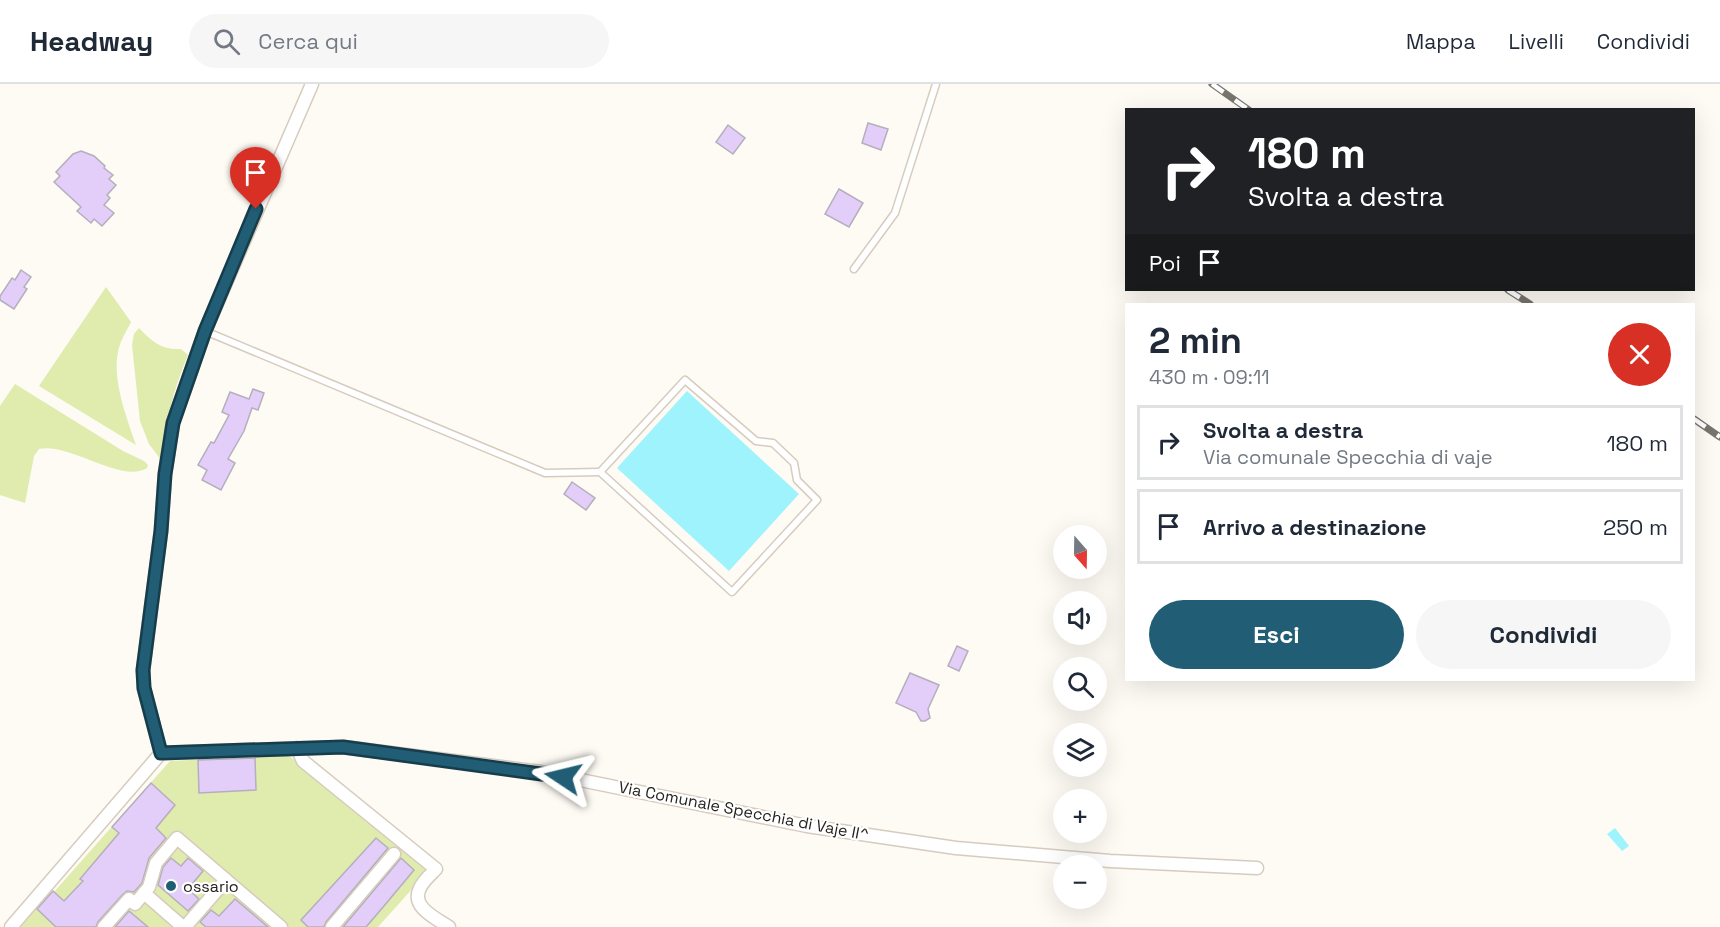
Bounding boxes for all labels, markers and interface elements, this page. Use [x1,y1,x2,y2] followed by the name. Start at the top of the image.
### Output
[189,14,609,68] search box
[30,23,153,59] text: Headway
[210,25,243,58] icon: search
[258,27,358,55] text: Cerca qui
[1406,28,1475,55] text: Mappa
[1508,28,1564,55] text: Livelli
[1597,28,1690,55] text: Condividi
[1248,127,1366,180] text: 180 m
[1149,132,1227,210] icon: right
[230,147,281,209] pin
[239,156,272,189] icon: arrive
[1248,179,1444,214] text: Svolta a destra
[1193,246,1226,279] icon: arrive
[1149,249,1181,277] text: Poi
[1149,318,1242,364] text: 2 min
[1608,323,1671,386] button: close
[1149,364,1270,390] text: 430 m · 09:11
[1203,416,1363,444] text: Svolta a destra
[1152,426,1185,459] icon: right
[1606,429,1668,457] text: 180 m
[1203,444,1493,470] text: Via comunale Specchia di vaje
[1152,510,1185,543] icon: arrive
[1203,513,1426,541] text: Arrivo a destinazione
[1603,513,1668,541] text: 250 m
[1053,525,1107,579] north arrow
[1053,525,1107,909] map controls
[1053,591,1107,645] button: sound
[1149,600,1404,669] button: Esci
[1416,600,1671,669] button: Condividi
[1053,657,1107,711] button: search
[1053,723,1107,777] button: layers
[531,745,595,809] position arrow
[617,776,871,846] street label: Via Comunale Specchia di Vaje II^
[1053,789,1107,843] button: +
[1053,855,1107,909] button: −
[183,876,239,897] place label: ossario
[164,879,178,893] marker: ossario

